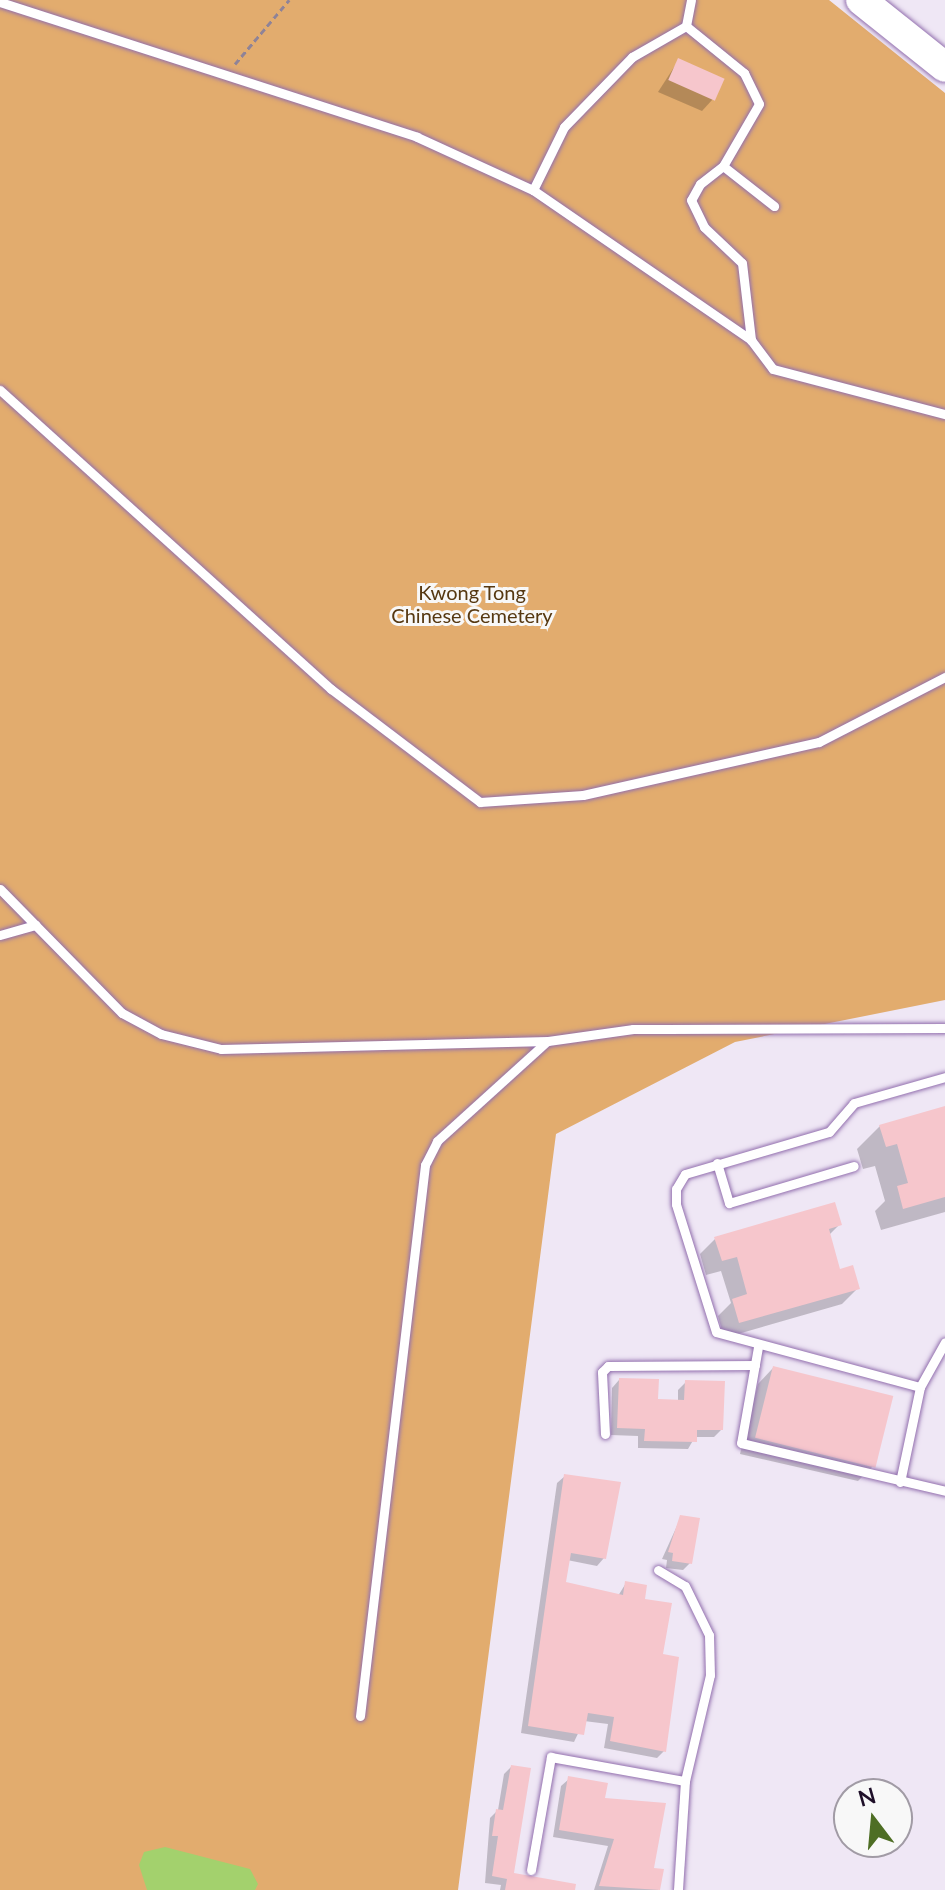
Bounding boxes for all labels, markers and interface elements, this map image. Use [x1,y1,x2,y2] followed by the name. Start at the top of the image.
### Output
[391,581,553,628] park label: Kwong Tong Chinese Cemetery
[833,1778,913,1858] north arrow
[855,1781,879,1812] text: N

